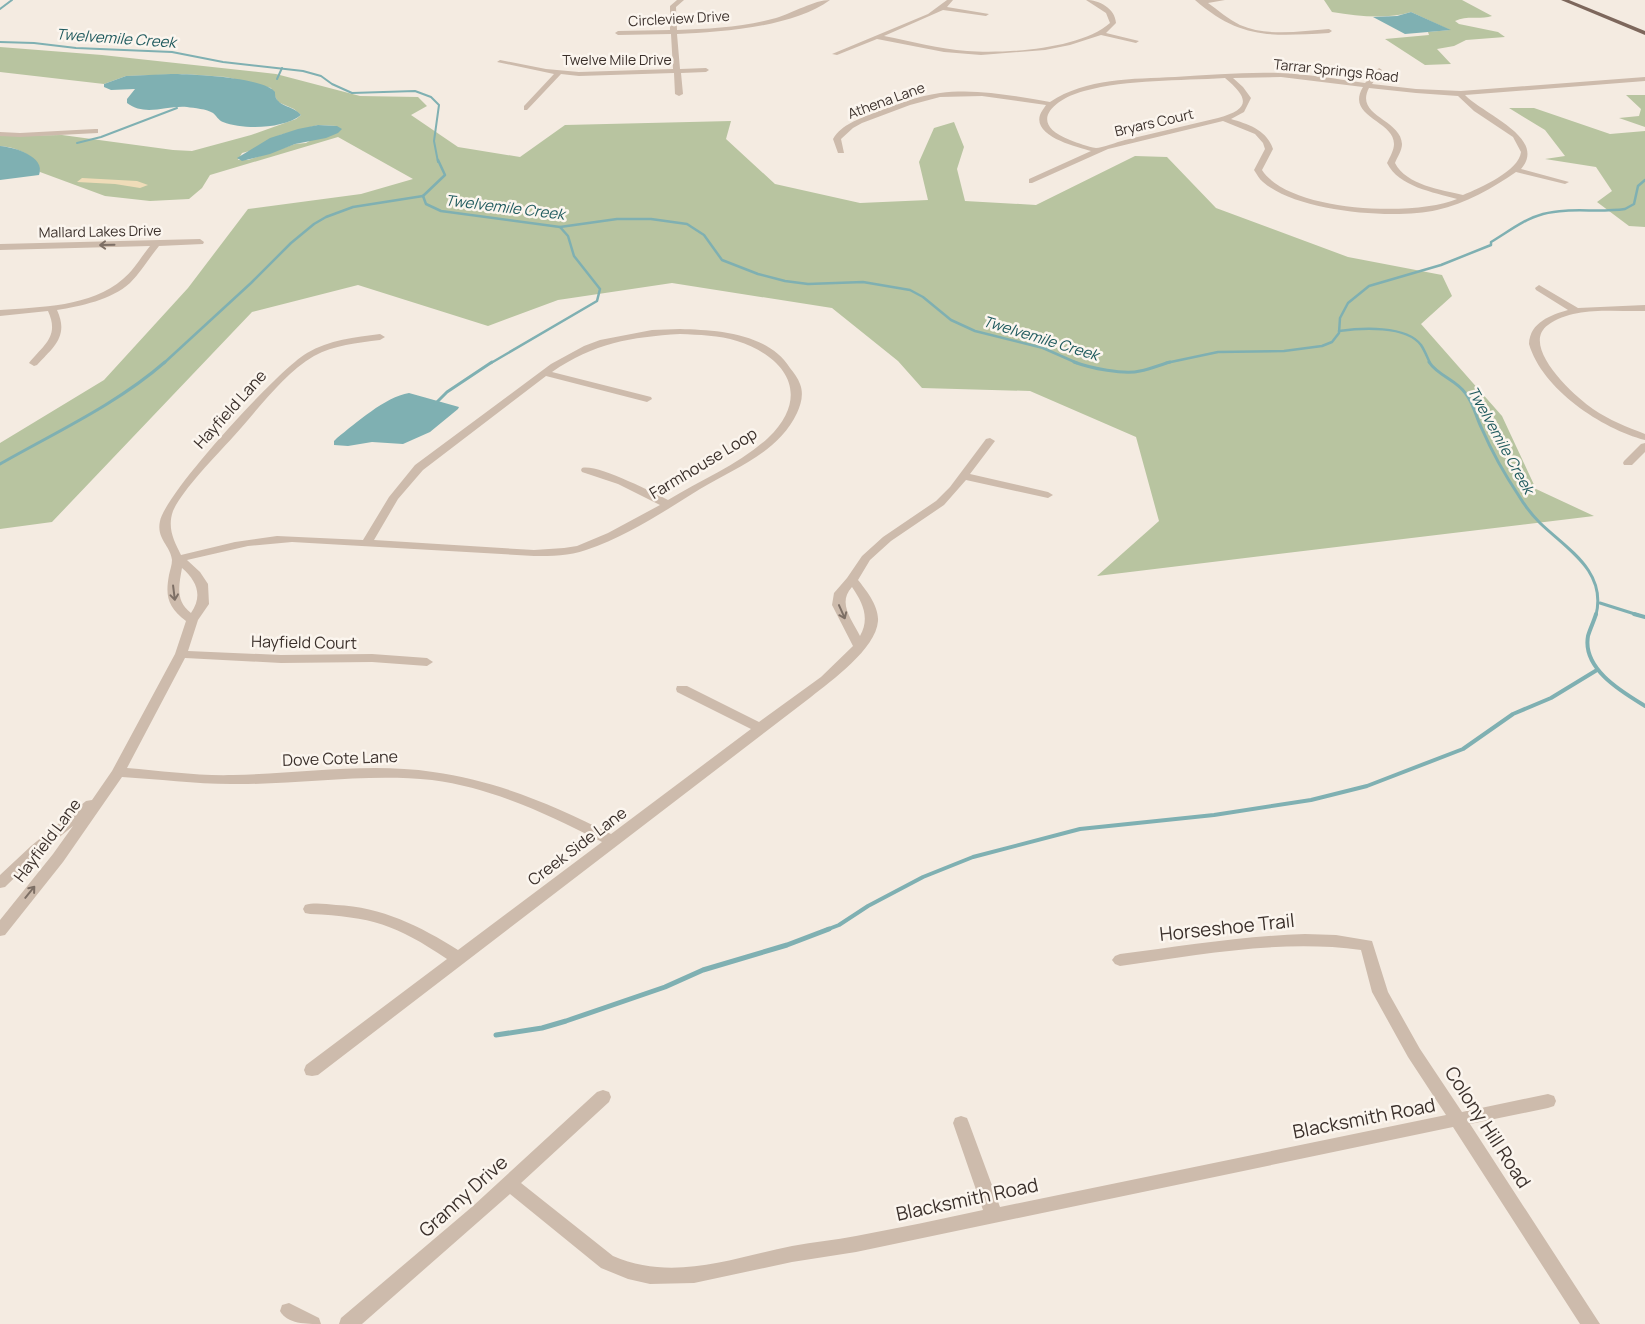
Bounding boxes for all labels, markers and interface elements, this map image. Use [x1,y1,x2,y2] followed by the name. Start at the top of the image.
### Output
[628,6,730,30] street label: Circleview Drive
[55,23,179,53] water label: Twelvemile Creek
[562,50,672,69] street label: Twelve Mile Drive
[1272,54,1400,86] street label: Tarrar Springs Road
[845,77,927,123] street label: Athena Lane
[1113,104,1196,140] street label: Bryars Court
[444,189,568,225] water label: Twelvemile Creek
[39,220,161,242] street label: Mallard Lakes Drive
[100,240,116,250] one-way arrow
[981,310,1104,366] water label: Twelvemile Creek
[189,365,271,453] street label: Hayfield Lane
[1463,382,1540,500] water label: Twelvemile Creek
[645,422,761,504] street label: Farmhouse Loop
[169,584,179,600] one-way arrow
[837,604,847,619] one-way arrow
[251,630,357,654] street label: Hayfield Court
[282,745,398,771] street label: Dove Cote Lane
[8,794,86,886] street label: Hayfield Lane
[523,802,631,890] street label: Creek Side Lane
[24,886,35,899] one-way arrow
[1158,907,1296,947] street label: Horseshoe Trail
[1439,1061,1537,1193] street label: Colony Hill Road
[1291,1091,1437,1145] street label: Blacksmith Road
[413,1149,513,1243] street label: Granny Drive
[894,1171,1040,1227] street label: Blacksmith Road

